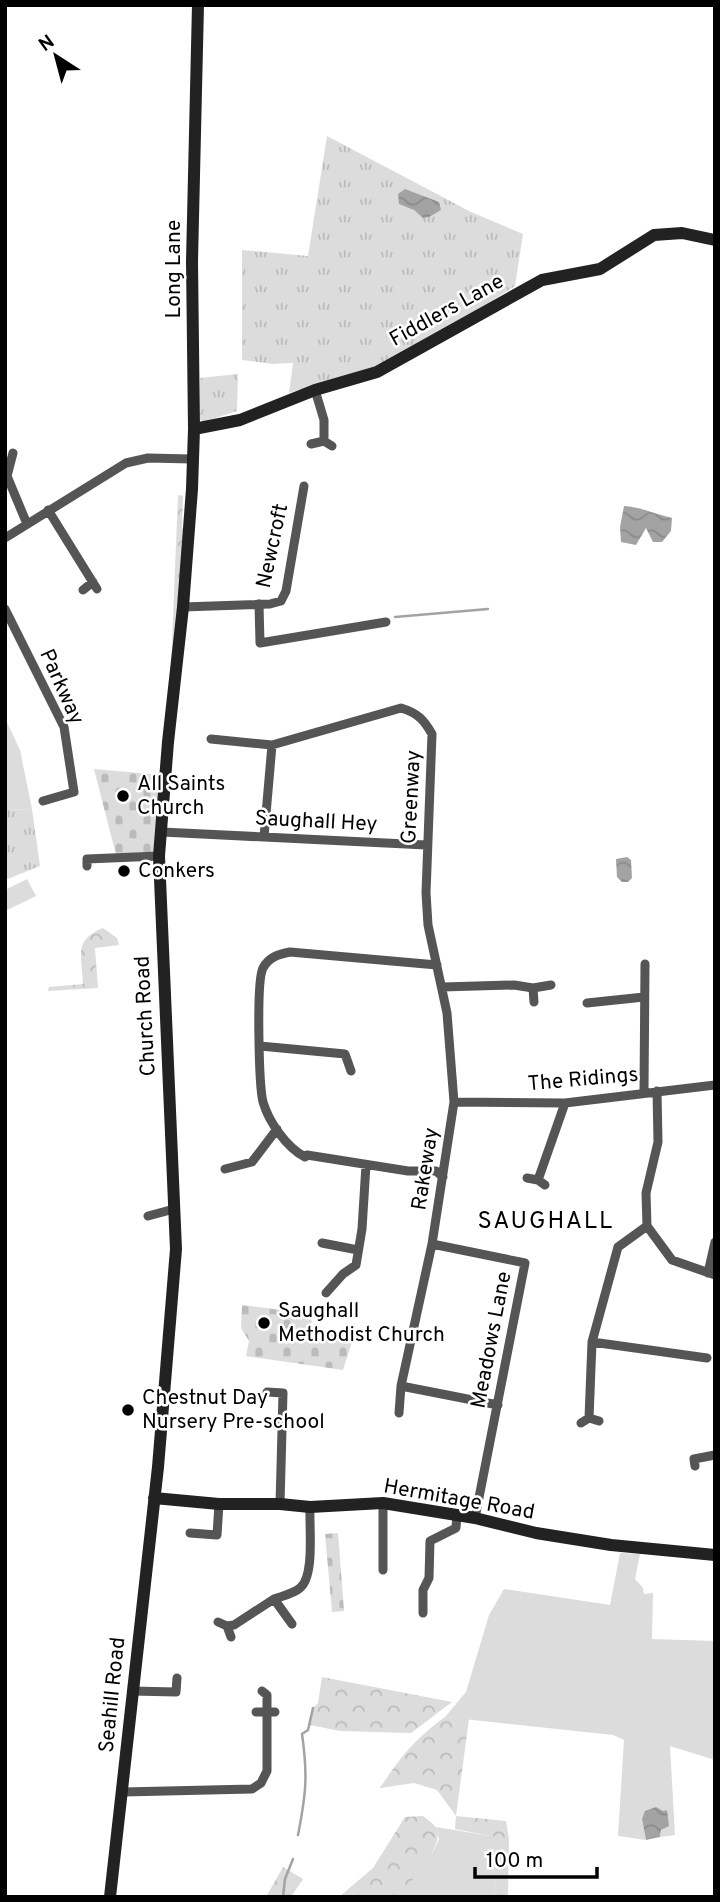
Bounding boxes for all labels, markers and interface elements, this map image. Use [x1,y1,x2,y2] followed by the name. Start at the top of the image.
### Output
[21,21,91,91] north arrow
[35,30,60,58] text: N
[161,220,188,318] street label: Long Lane
[385,268,509,354] street label: Fiddlers Lane
[251,501,295,591] street label: Newcroft
[32,645,90,729] street label: Parkway
[396,749,428,845] street label: Greenway
[137,771,225,822] place label: All Saints Church
[115,788,131,804] marker: All Saints Church
[254,805,378,839] street label: Saughall Hey
[138,858,215,885] place label: Conkers
[116,863,132,879] marker: Conkers
[129,955,163,1077] street label: Church Road
[527,1062,639,1098] street label: The Ridings
[406,1126,446,1212] street label: Rakeway
[477,1207,615,1237] district label: SAUGHALL
[465,1269,519,1411] street label: Meadows Lane
[278,1298,445,1349] place label: Saughall Methodist Church
[256,1315,272,1331] marker: Saughall Methodist Church
[142,1385,325,1436] place label: Chestnut Day Nursery Pre-school
[120,1402,136,1418] marker: Chestnut Day Nursery Pre-school
[381,1473,537,1527] street label: Hermitage Road
[94,1636,132,1754] street label: Seahill Road
[475,1836,598,1880] scale bar
[486,1848,543,1875] text: 100 m

